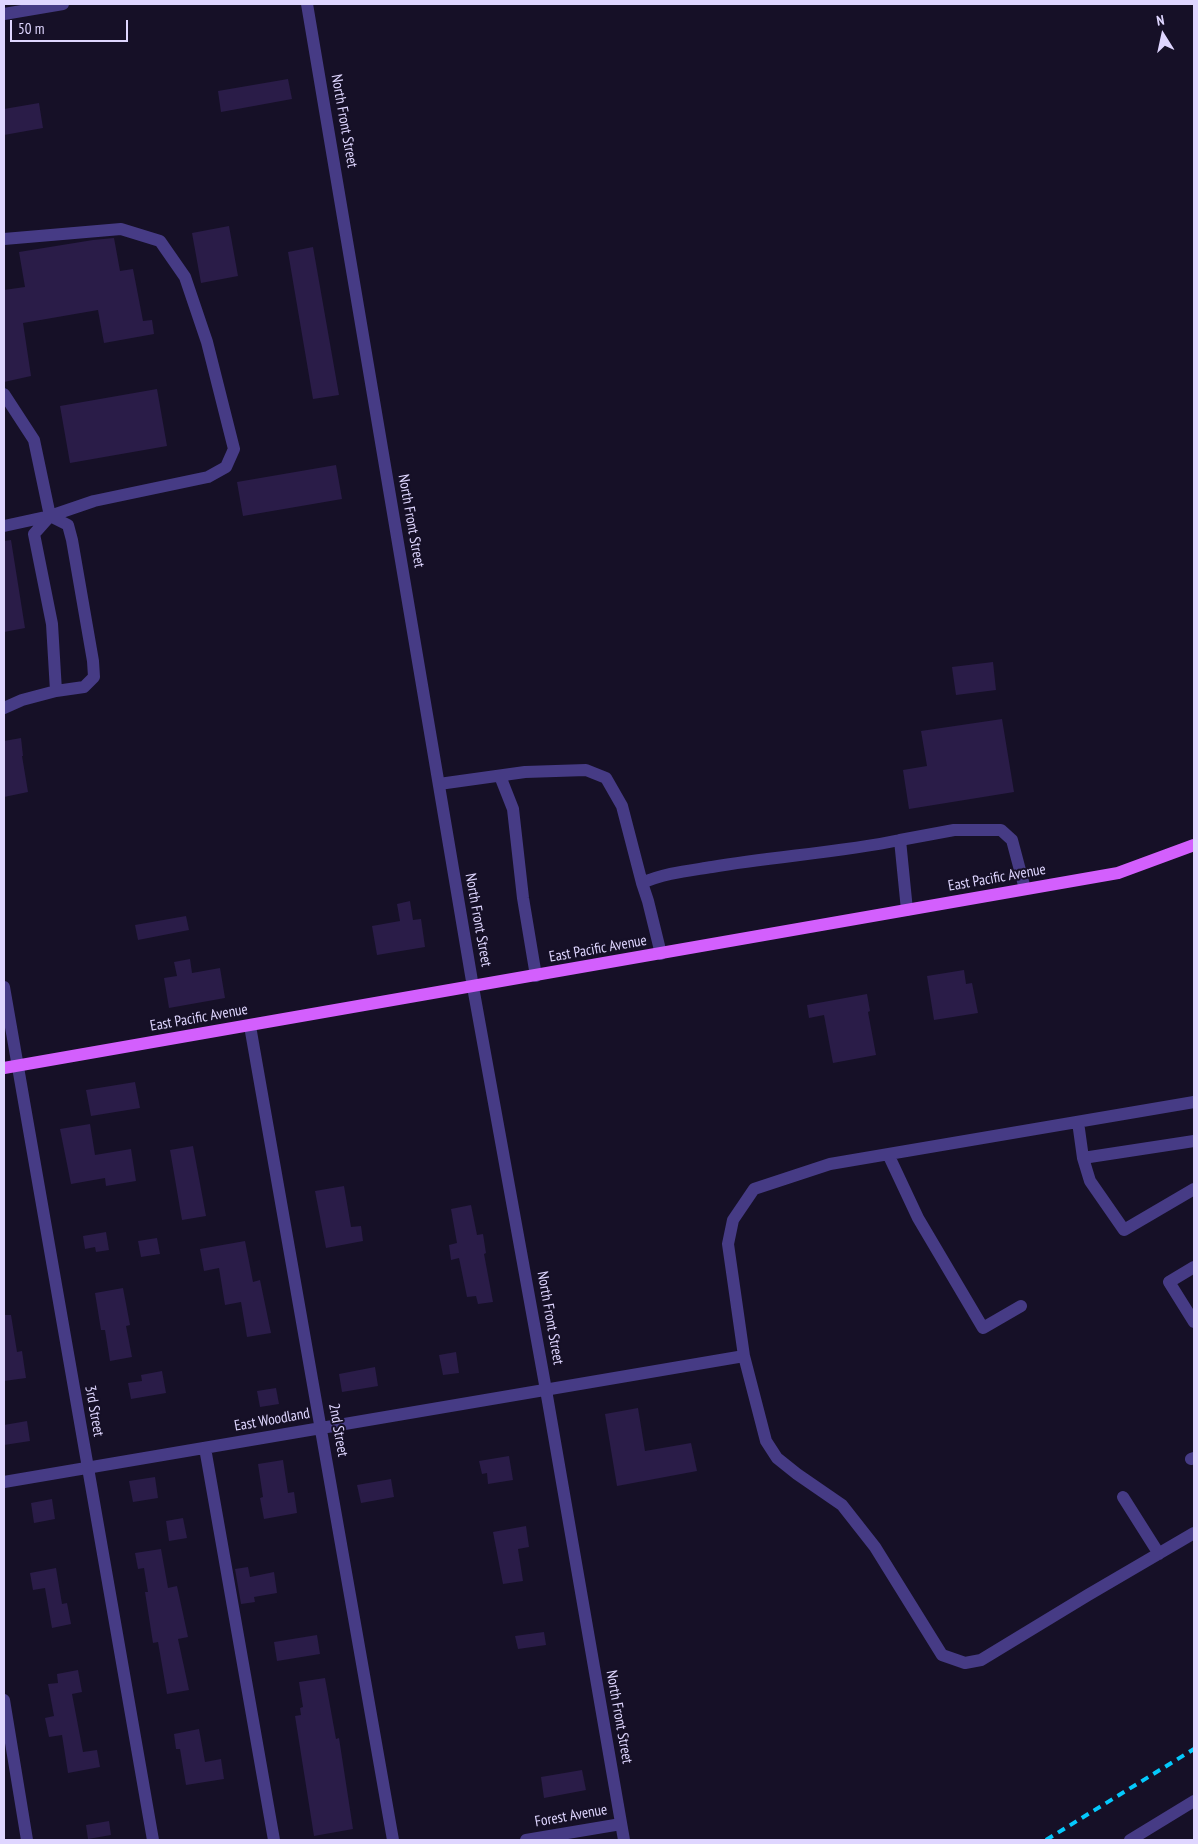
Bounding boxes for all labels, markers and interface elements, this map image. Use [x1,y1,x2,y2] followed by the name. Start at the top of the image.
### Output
[12,10,130,42] scale bar
[1138,10,1188,60] north arrow
[1155,11,1166,30] text: N
[18,19,44,38] text: 50 m
[327,73,361,169] street label: North Front Street
[394,473,428,569] street label: North Front Street
[947,861,1047,895] street label: East Pacific Avenue
[461,872,495,968] street label: North Front Street
[548,932,648,966] street label: East Pacific Avenue
[149,1001,249,1035] street label: East Pacific Avenue
[533,1270,567,1366] street label: North Front Street
[81,1384,107,1438] street label: 3rd Street
[324,1402,352,1458] street label: 2nd Street
[233,1405,311,1435] street label: East Woodland
[602,1669,636,1765] street label: North Front Street
[533,1801,609,1831] street label: Forest Avenue

